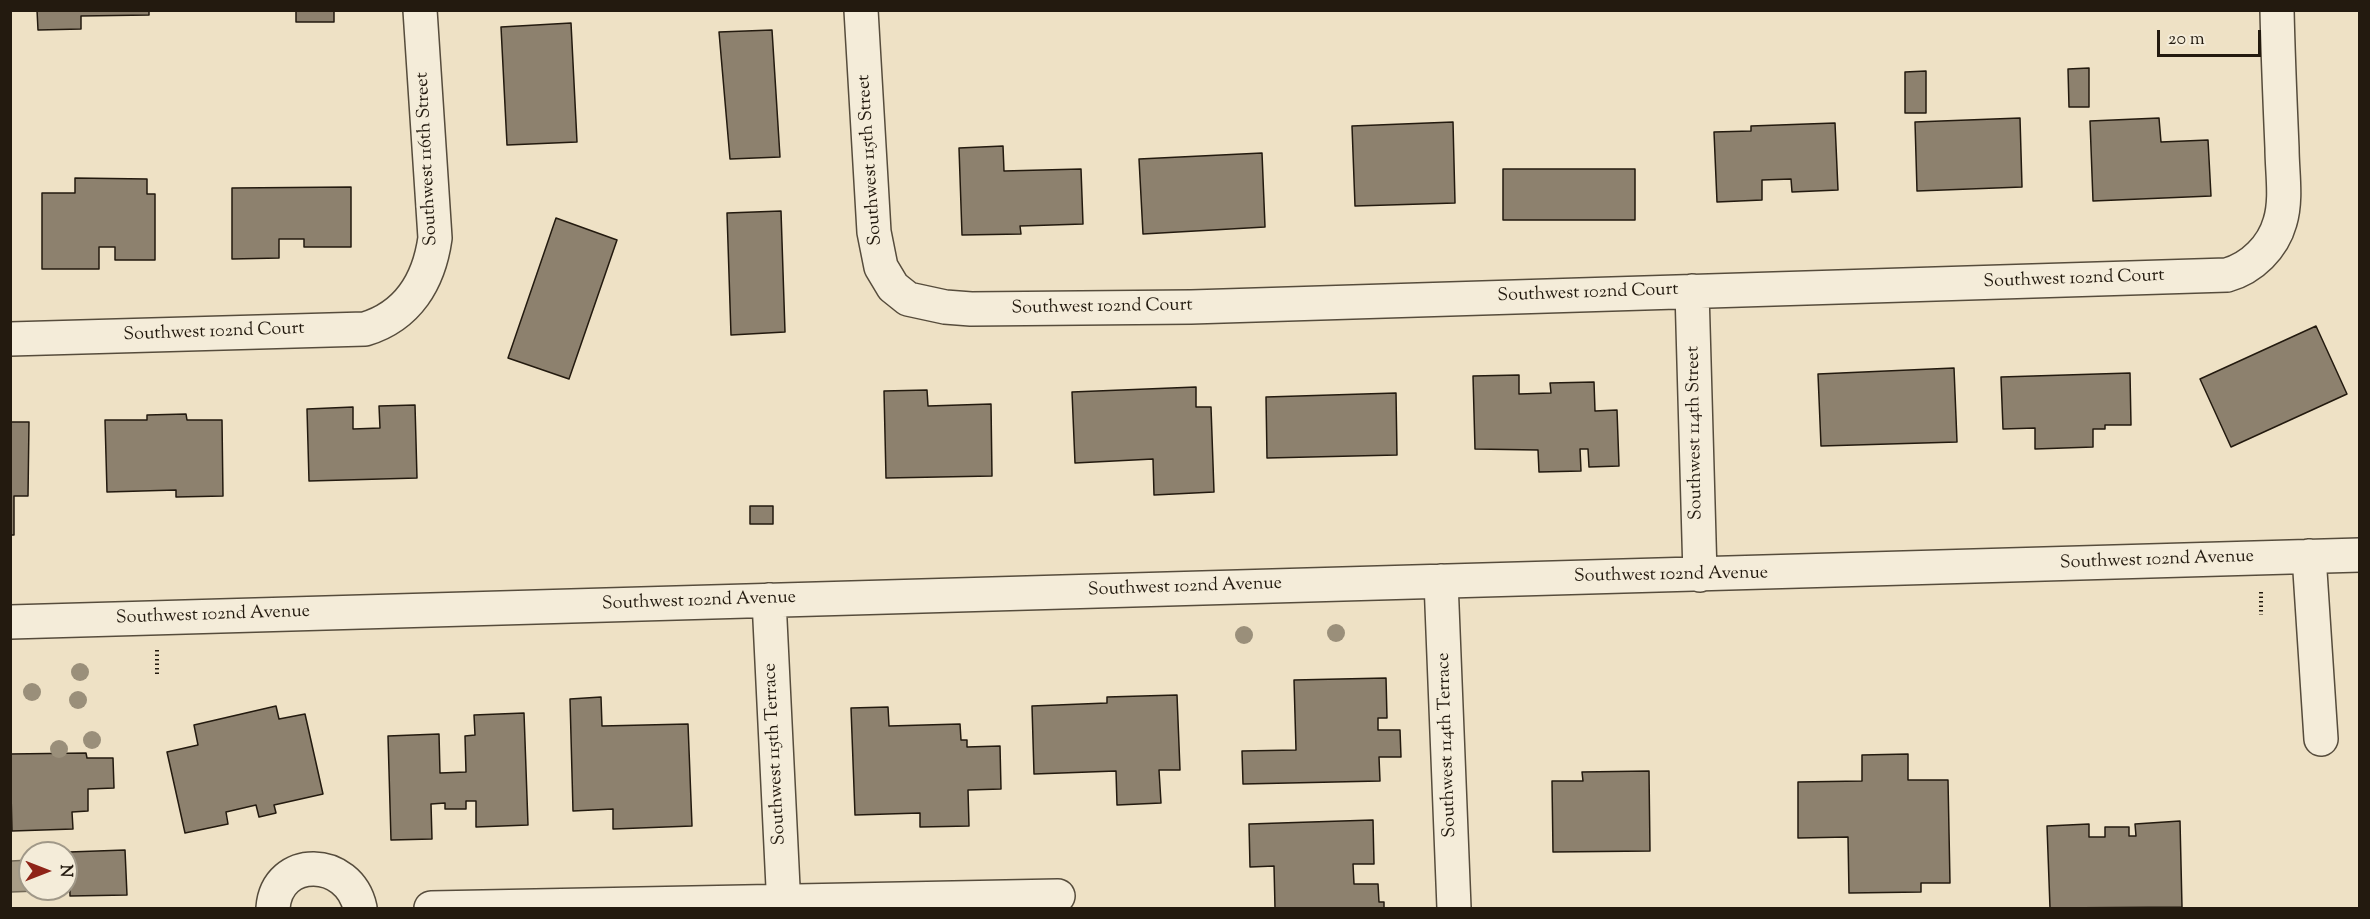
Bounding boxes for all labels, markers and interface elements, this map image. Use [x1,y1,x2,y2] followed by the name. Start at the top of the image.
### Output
[2160,18,2264,56] scale bar
[2168,27,2205,53] text: 20 m
[413,72,443,246] street label: Southwest 116th Street
[854,74,888,246] street label: Southwest 115th Street
[1983,266,2165,294] street label: Southwest 102nd Court
[1497,280,1679,308] street label: Southwest 102nd Court
[1011,296,1193,320] street label: Southwest 102nd Court
[123,319,305,347] street label: Southwest 102nd Court
[1684,346,1708,520] street label: Southwest 114th Street
[2060,547,2254,575] street label: Southwest 102nd Avenue
[1574,564,1768,588] street label: Southwest 102nd Avenue
[1088,574,1282,602] street label: Southwest 102nd Avenue
[602,588,796,616] street label: Southwest 102nd Avenue
[116,602,310,630] street label: Southwest 102nd Avenue
[1434,652,1462,838] street label: Southwest 114th Terrace
[760,662,792,846] street label: Southwest 115th Terrace
[18,841,78,901] north arrow
[53,865,76,877] text: N

